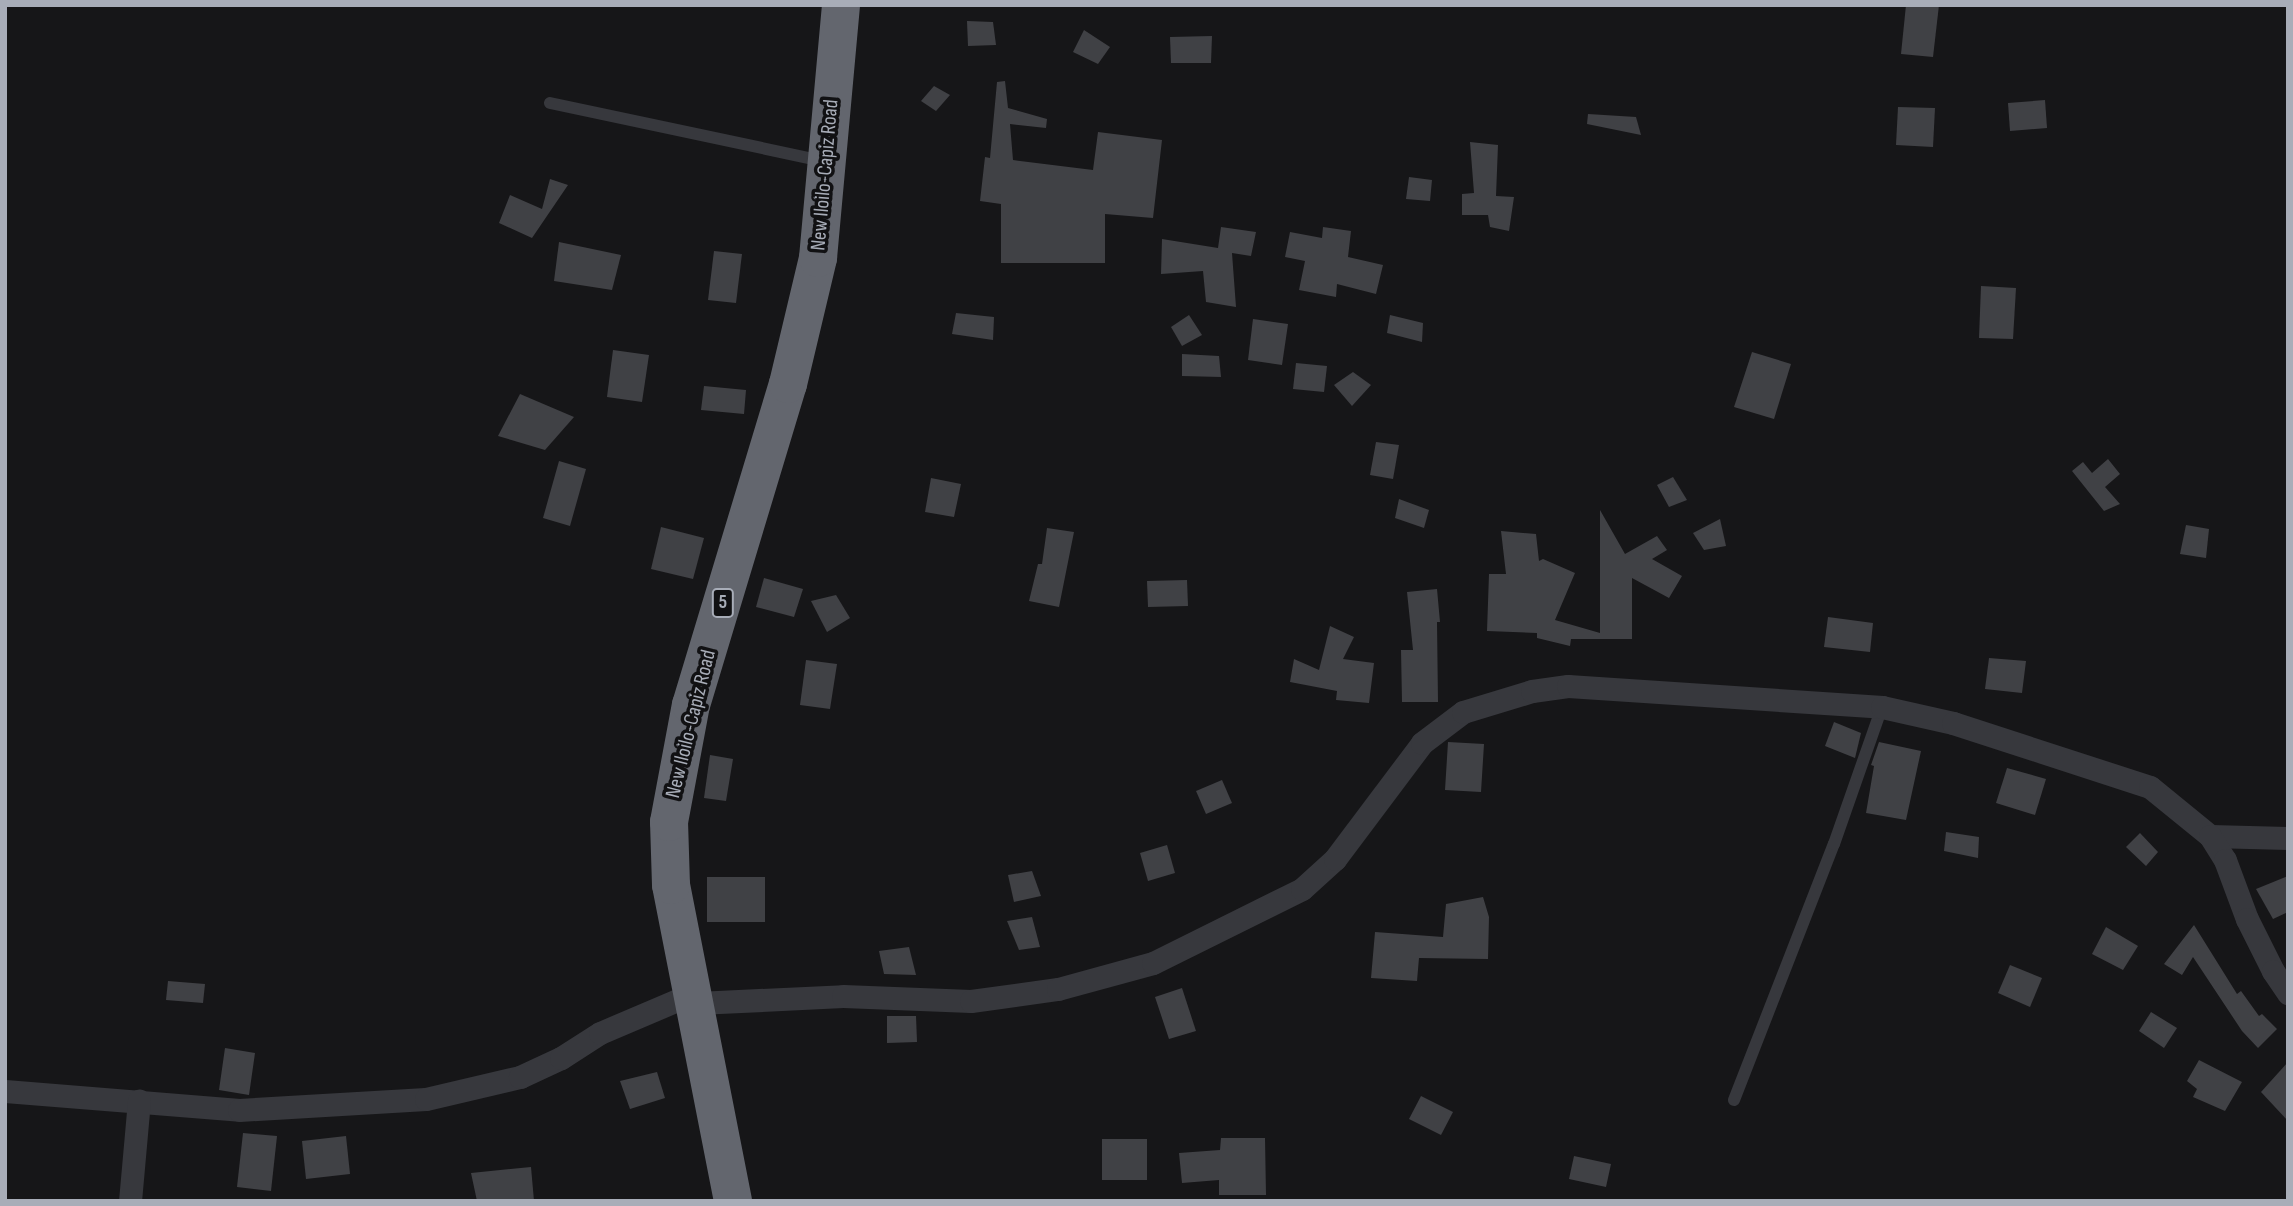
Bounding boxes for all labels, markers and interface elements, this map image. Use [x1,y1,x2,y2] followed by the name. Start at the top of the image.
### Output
[806,98,844,252] street label: New Iloilo-Capiz Road
[711,588,735,618] road number: 5
[660,647,722,801] street label: New Iloilo-Capiz Road

